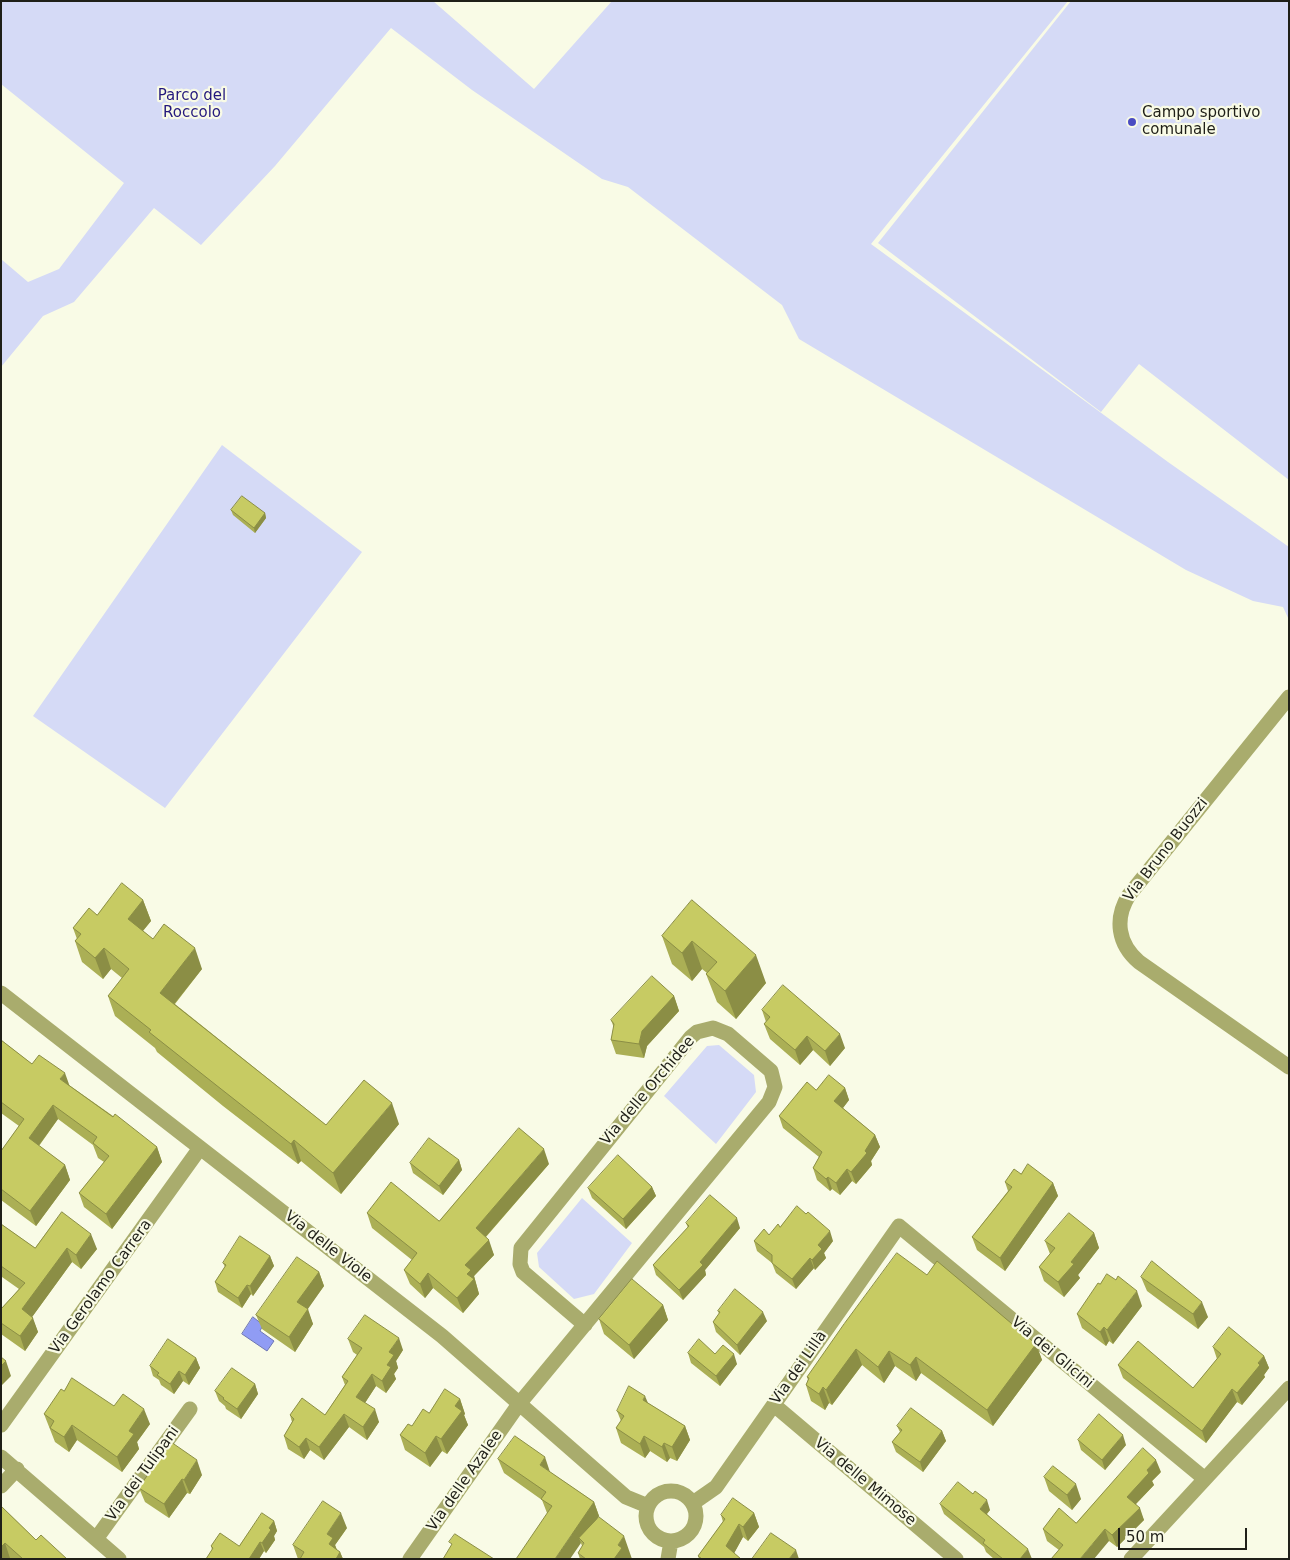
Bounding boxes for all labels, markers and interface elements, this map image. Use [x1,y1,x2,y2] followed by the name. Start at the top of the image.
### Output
[158,87,226,122] park label: Parco del Roccolo
[1142,104,1261,139] place label: Campo sportivo comunale
[1126,116,1138,128] marker: Campo sportivo comunale
[1120,795,1212,905] street label: Via Bruno Buozzi
[597,1033,699,1149] street label: Via delle Orchidee
[281,1207,375,1287] street label: Via delle Viole
[46,1216,156,1358] street label: Via Gerolamo Carrera
[1007,1313,1097,1393] street label: Via dei Glicini
[767,1328,831,1408] street label: Via dei Lillà
[103,1423,183,1525] street label: Via dei Tulipani
[423,1427,507,1535] street label: Via delle Azalee
[811,1434,919,1530] street label: Via delle Mimose
[1120,1518,1249,1550] scale bar
[1126,1528,1164,1546] text: 50 m

